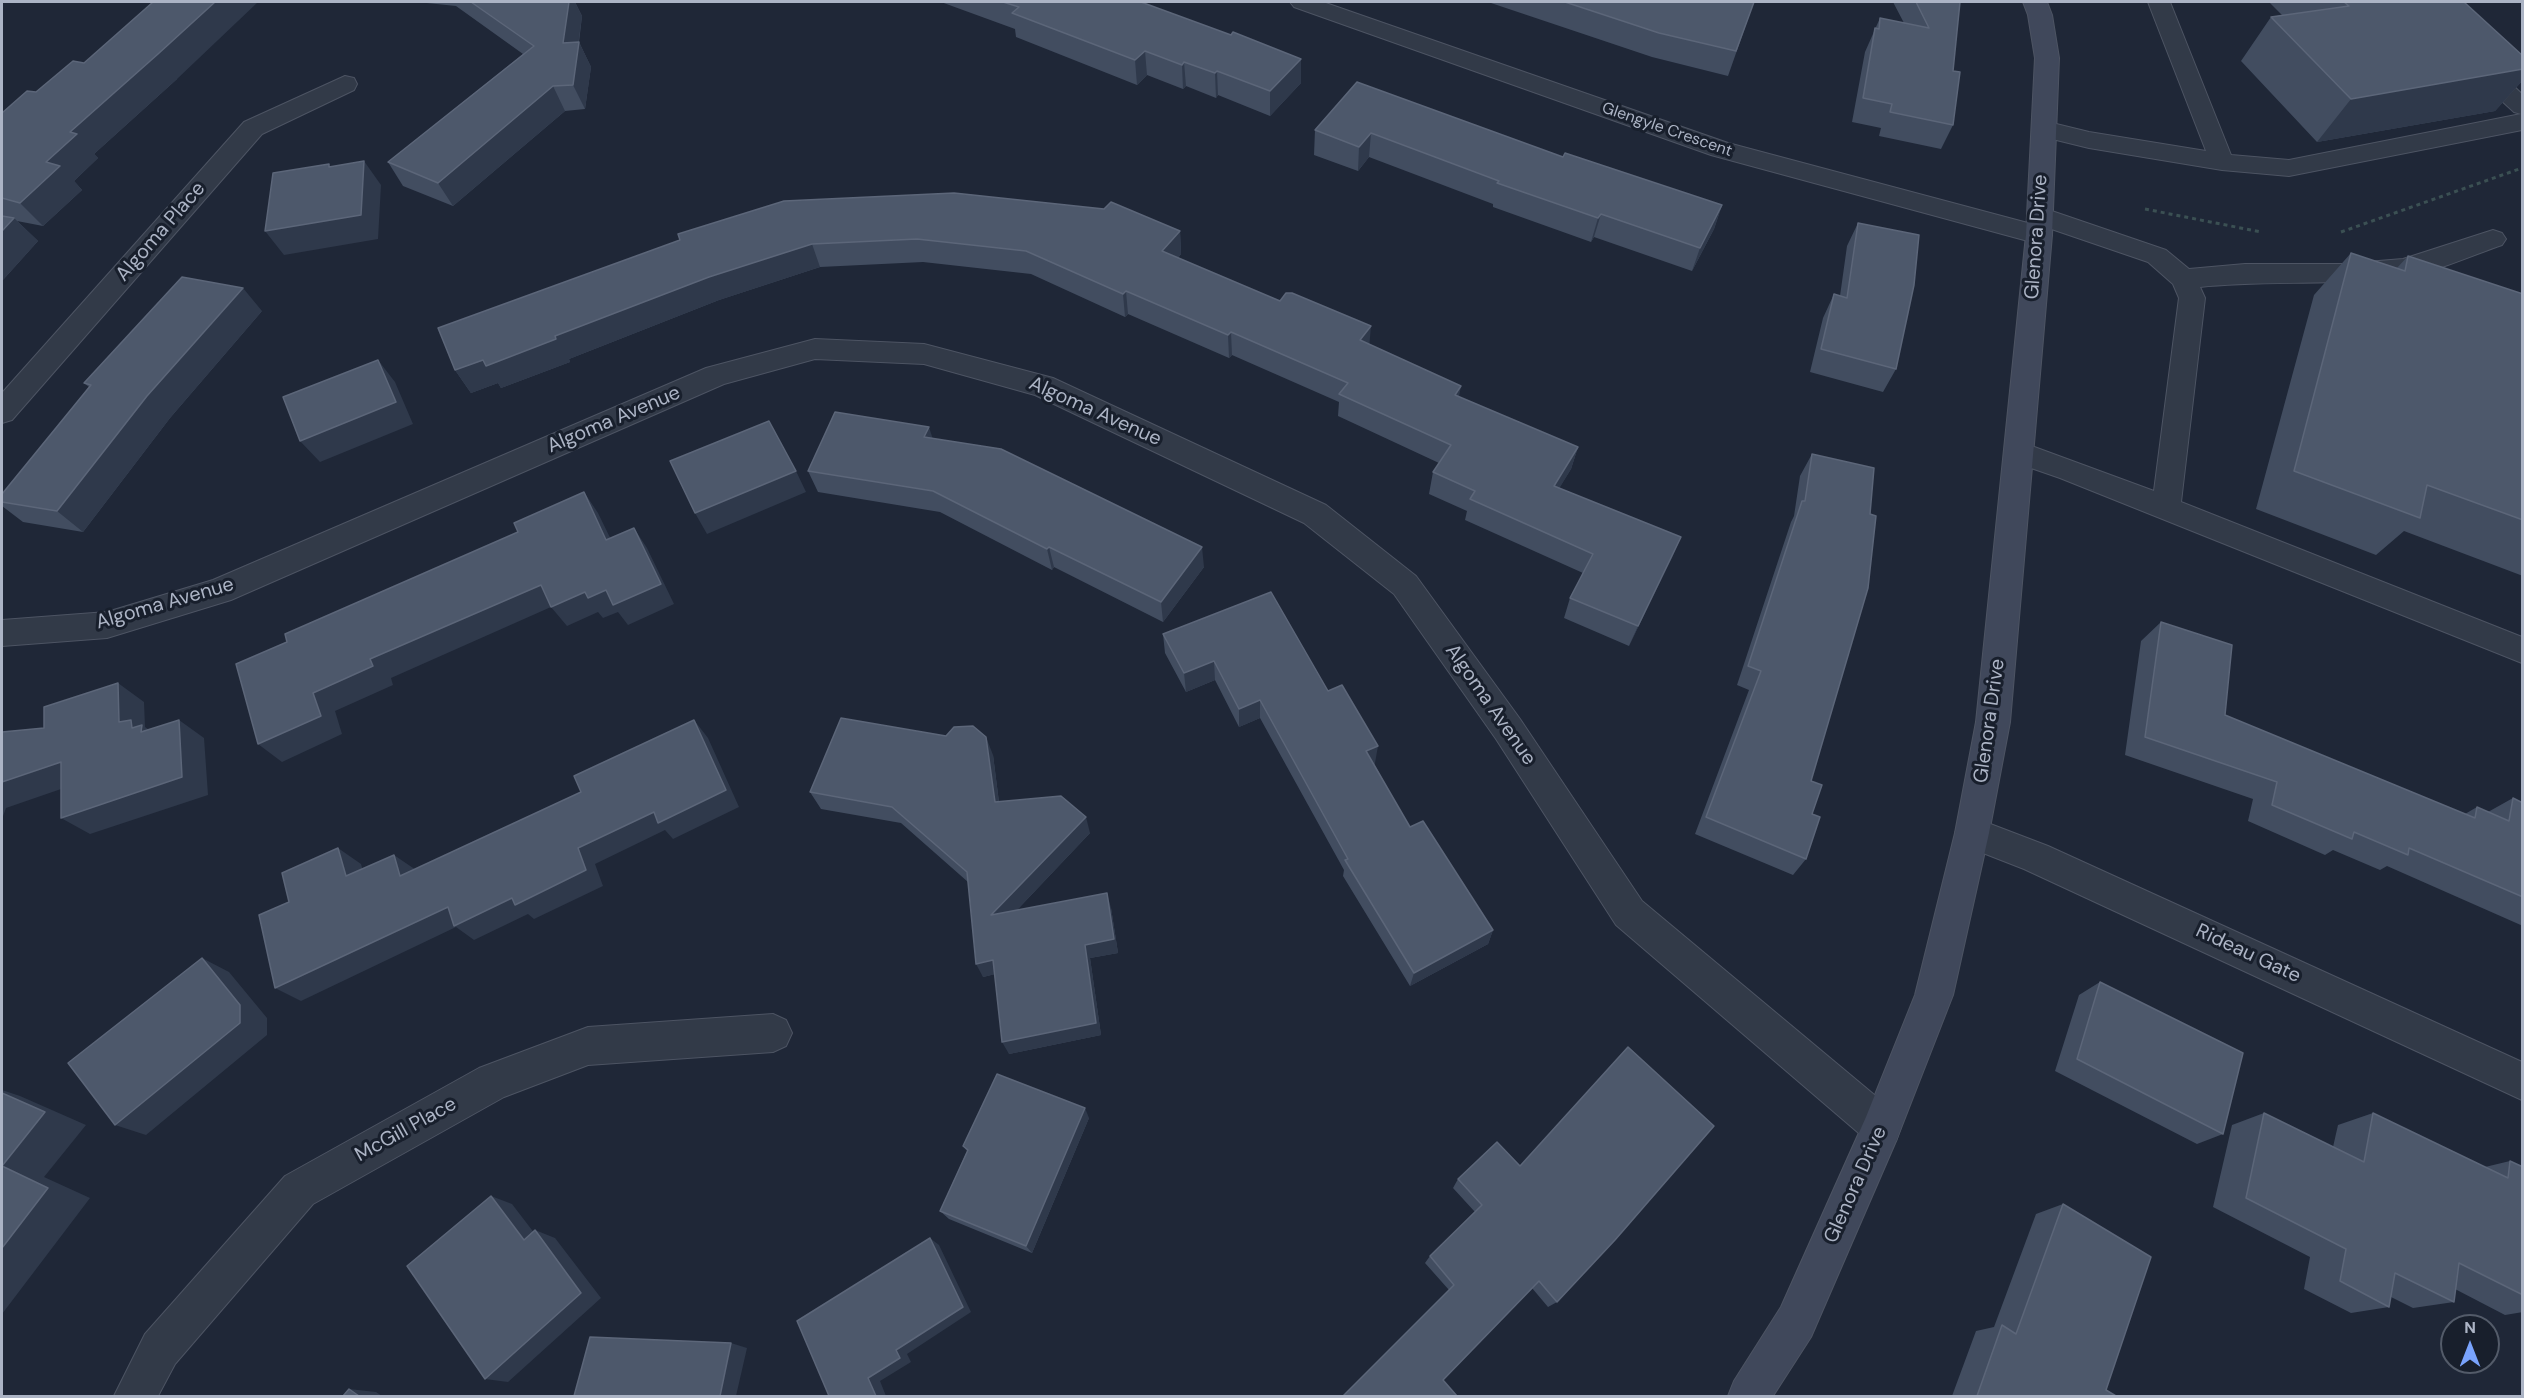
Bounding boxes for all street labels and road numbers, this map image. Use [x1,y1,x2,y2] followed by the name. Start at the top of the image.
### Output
[1599,99,1735,161] street label: Glengyle Crescent
[2021,174,2053,300] street label: Glenora Drive
[111,177,211,287] street label: Algoma Place
[1025,372,1165,452] street label: Algoma Avenue
[544,381,684,459] street label: Algoma Avenue
[93,573,237,635] street label: Algoma Avenue
[1439,640,1541,770] street label: Algoma Avenue
[1969,657,2011,785] street label: Glenora Drive
[2192,919,2304,989] street label: Rideau Gate
[351,1092,461,1168] street label: McGill Place
[1820,1123,1892,1247] street label: Glenora Drive

